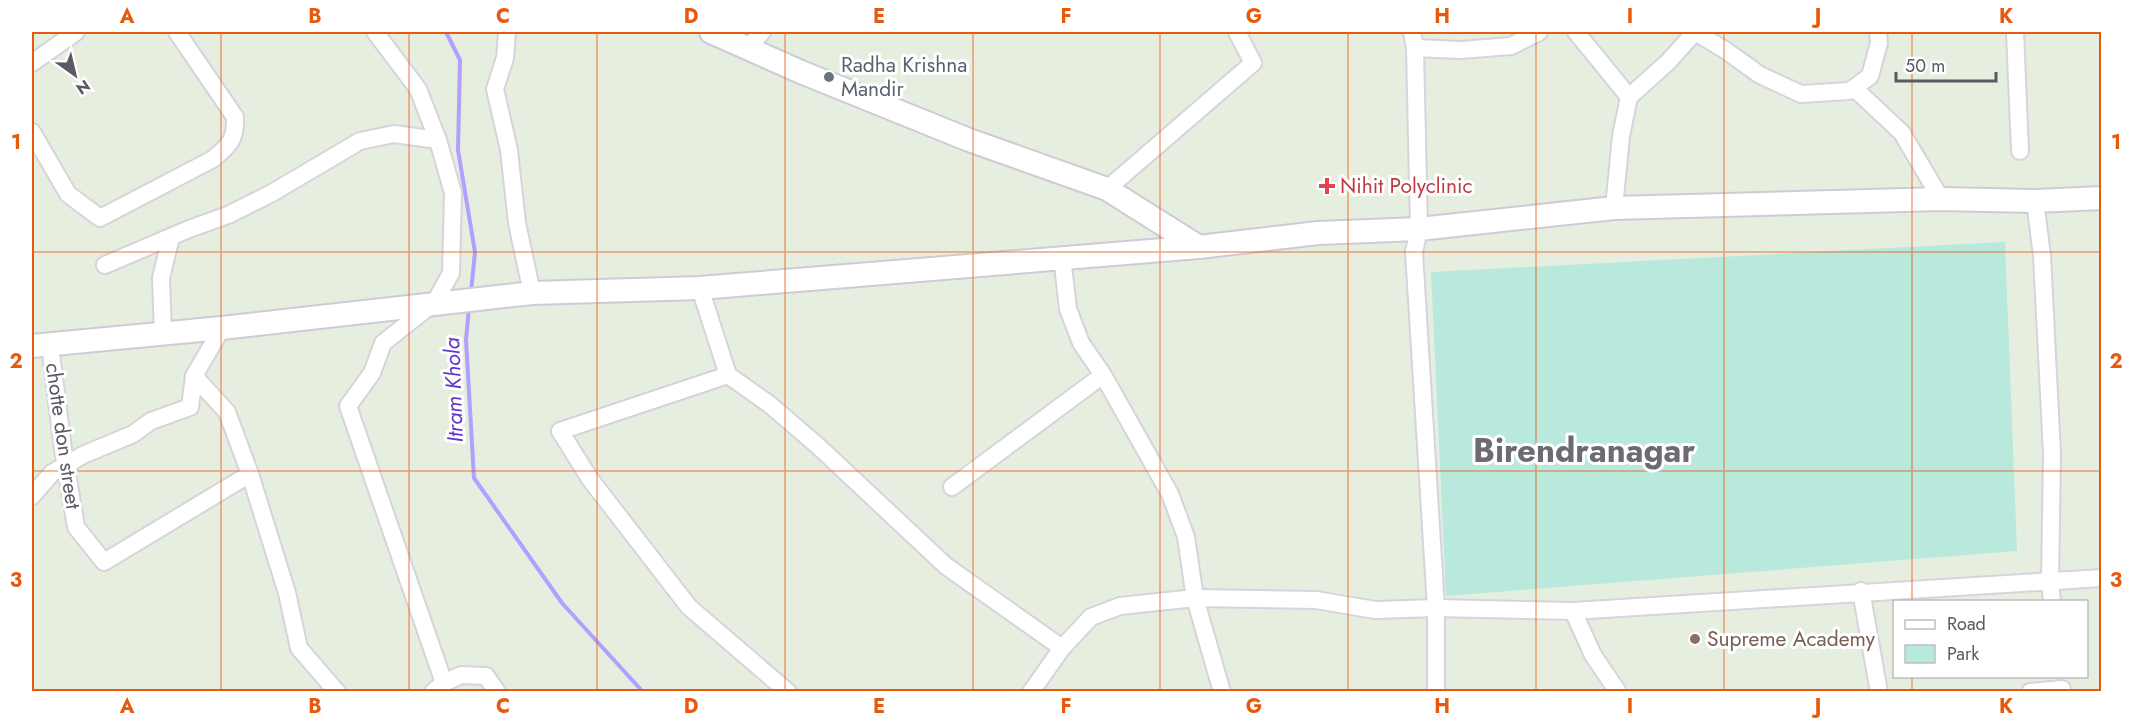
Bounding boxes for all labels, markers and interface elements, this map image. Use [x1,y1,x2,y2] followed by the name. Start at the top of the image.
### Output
[119,2,135,31] text: A
[308,2,322,31] text: B
[496,2,510,31] text: C
[684,2,698,31] text: D
[873,2,885,31] text: E
[1060,2,1072,31] text: F
[1246,2,1262,31] text: G
[1434,2,1450,31] text: H
[1627,2,1633,31] text: I
[1811,2,1821,31] text: J
[1999,2,2013,31] text: K
[45,45,105,105] north arrow
[1896,45,1996,83] scale bar
[841,50,967,104] place label: Radha Krishna Mandir
[1905,53,1945,79] text: 50 m
[822,70,836,84] marker: Radha Krishna Mandir
[71,74,95,100] text: N
[11,128,21,157] text: 1
[2111,128,2121,157] text: 1
[1340,171,1473,201] place label: Nihit Polyclinic
[1318,177,1336,195] marker: Nihit Polyclinic
[435,337,471,443] water label: Itram Khola
[9,347,23,376] text: 2
[2109,347,2123,376] text: 2
[38,361,88,511] street label: chotte don street
[1473,427,1695,474] district label: Birendranagar
[10,566,22,595] text: 3
[2110,566,2122,595] text: 3
[1893,600,2088,678] legend
[1947,611,1986,637] text: Road
[1707,624,1876,654] place label: Supreme Academy
[1688,632,1702,646] marker: Supreme Academy
[1947,641,1979,667] text: Park
[119,692,135,721] text: A
[308,692,322,721] text: B
[496,692,510,721] text: C
[684,692,698,721] text: D
[873,692,885,721] text: E
[1060,692,1072,721] text: F
[1246,692,1262,721] text: G
[1434,692,1450,721] text: H
[1627,692,1633,721] text: I
[1811,692,1821,721] text: J
[1999,692,2013,721] text: K

